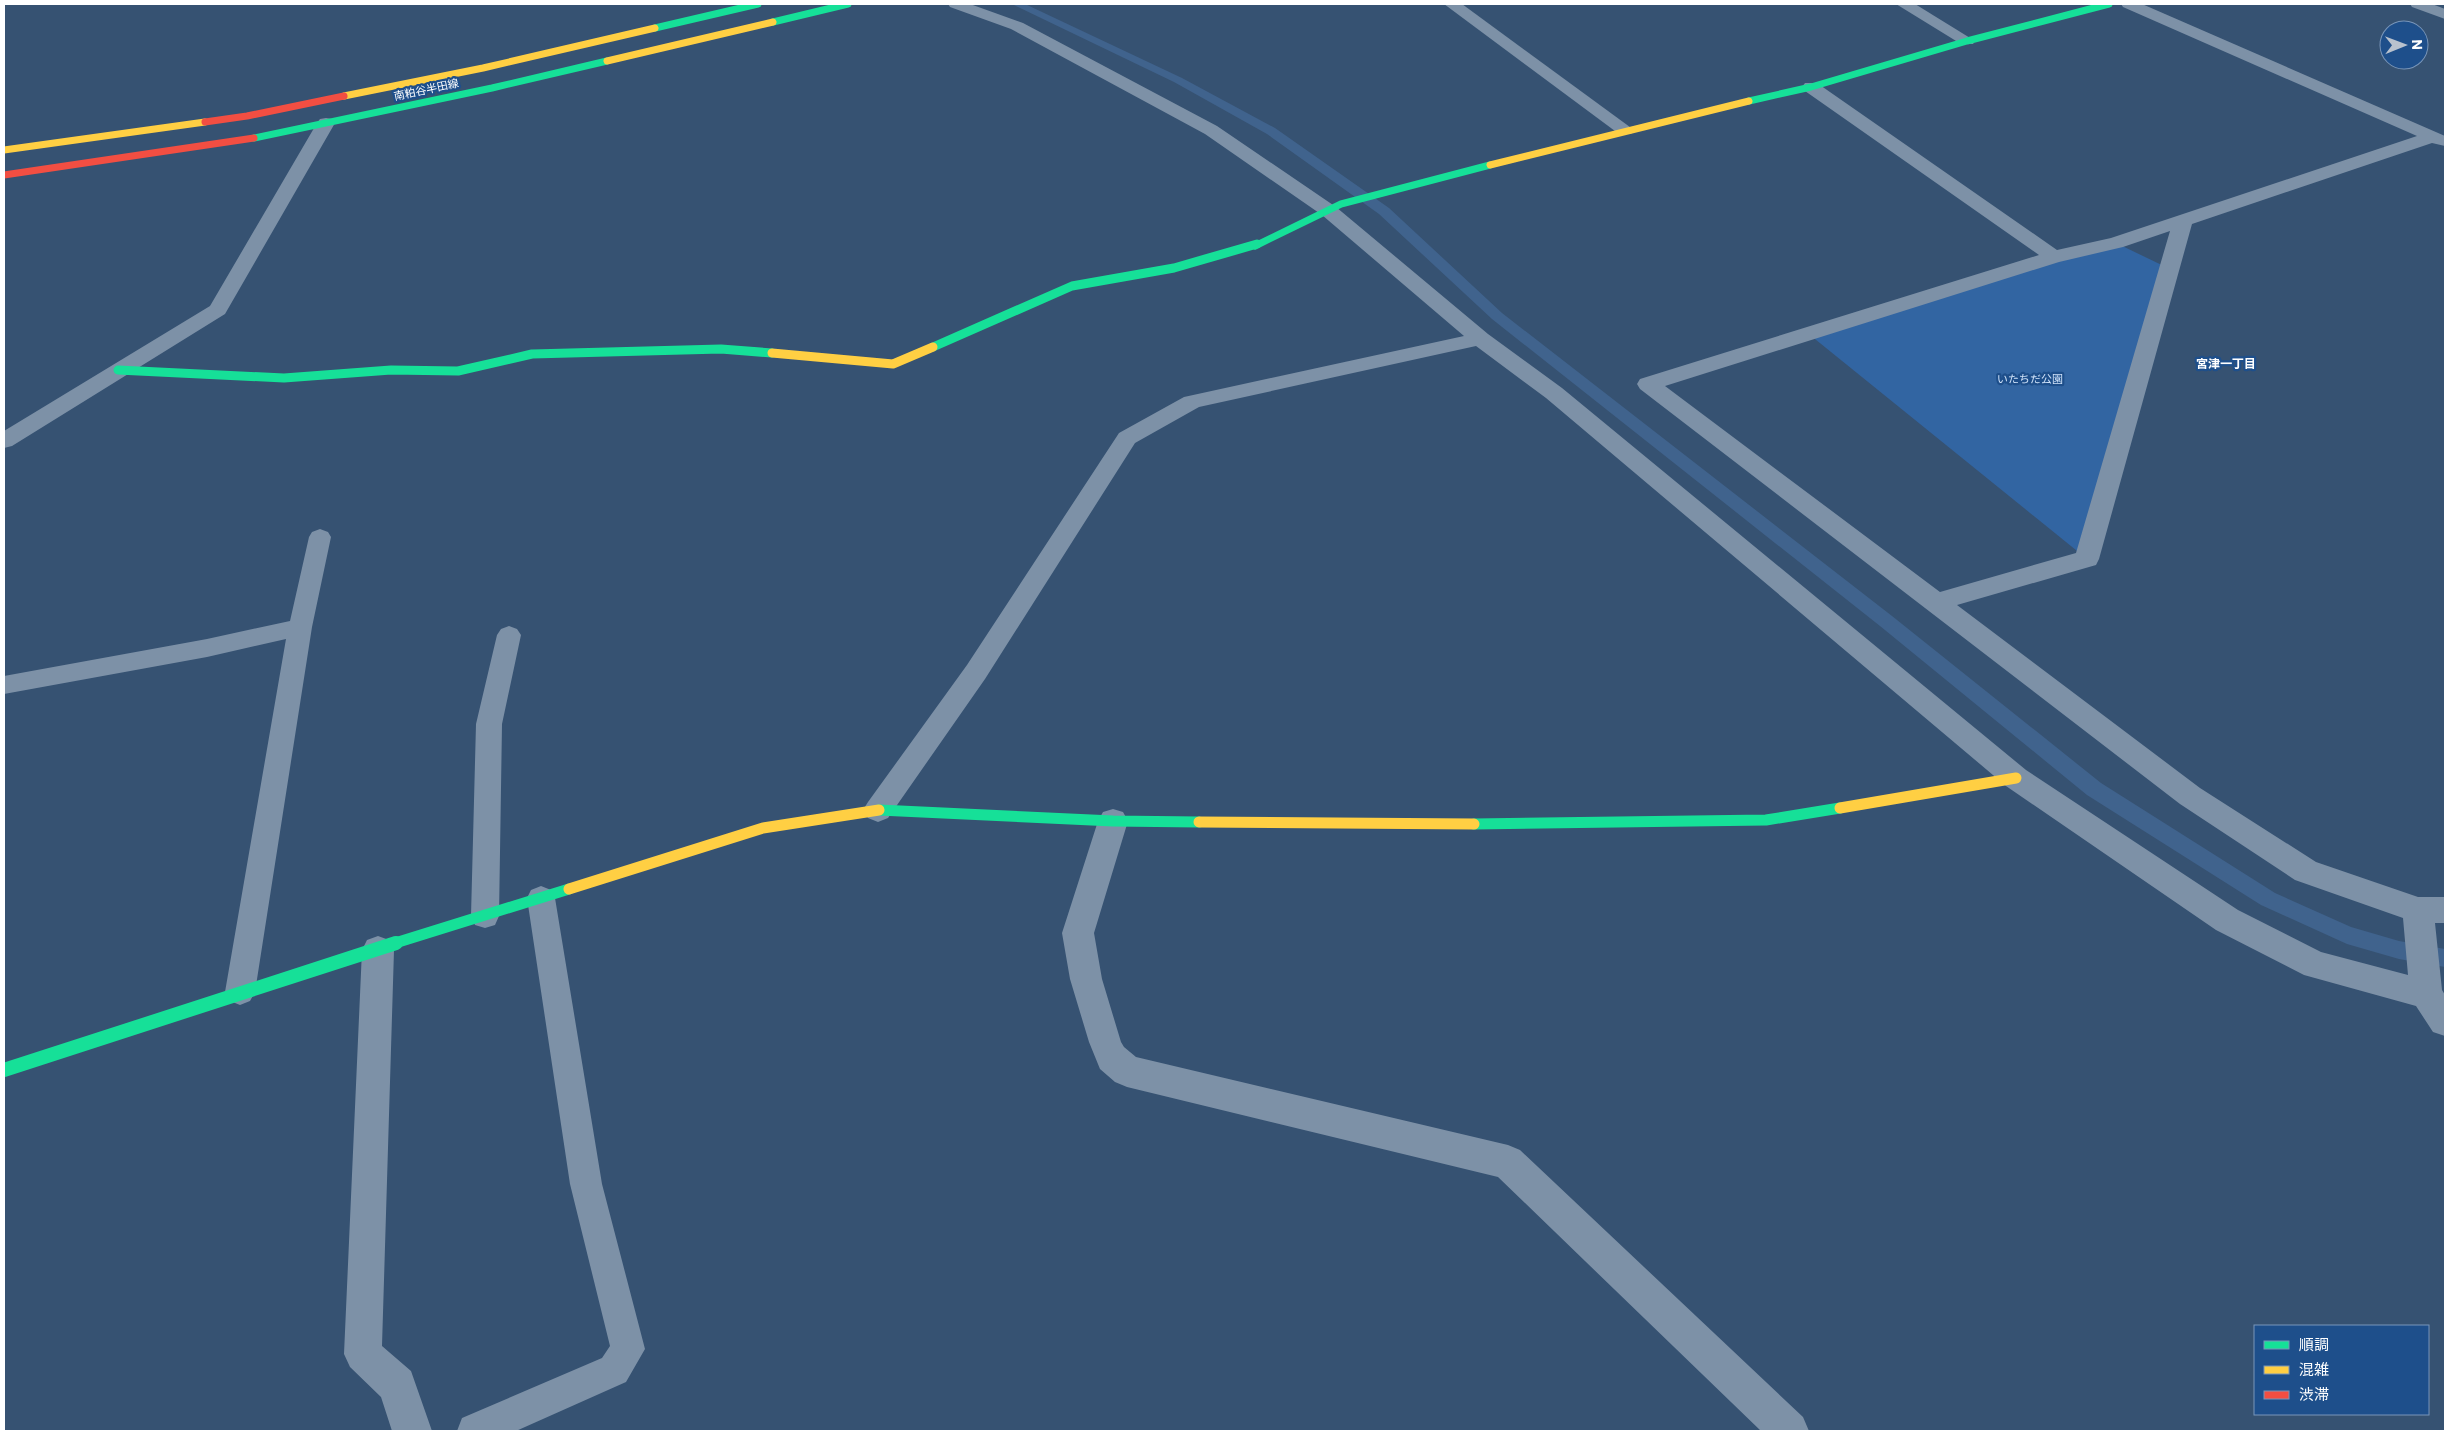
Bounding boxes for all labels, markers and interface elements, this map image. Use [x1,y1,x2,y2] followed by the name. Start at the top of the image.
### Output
[2379,20,2429,70] north arrow
[2409,39,2426,50] text: N
[392,76,460,102] street label: 南粕谷半田線
[2196,356,2256,370] district label: 宮津一丁目
[1997,372,2063,385] park label: いたちだ公園
[2254,1325,2429,1415] legend
[2299,1335,2329,1353] text: 順調
[2299,1360,2329,1378] text: 混雑
[2299,1385,2329,1403] text: 渋滞

